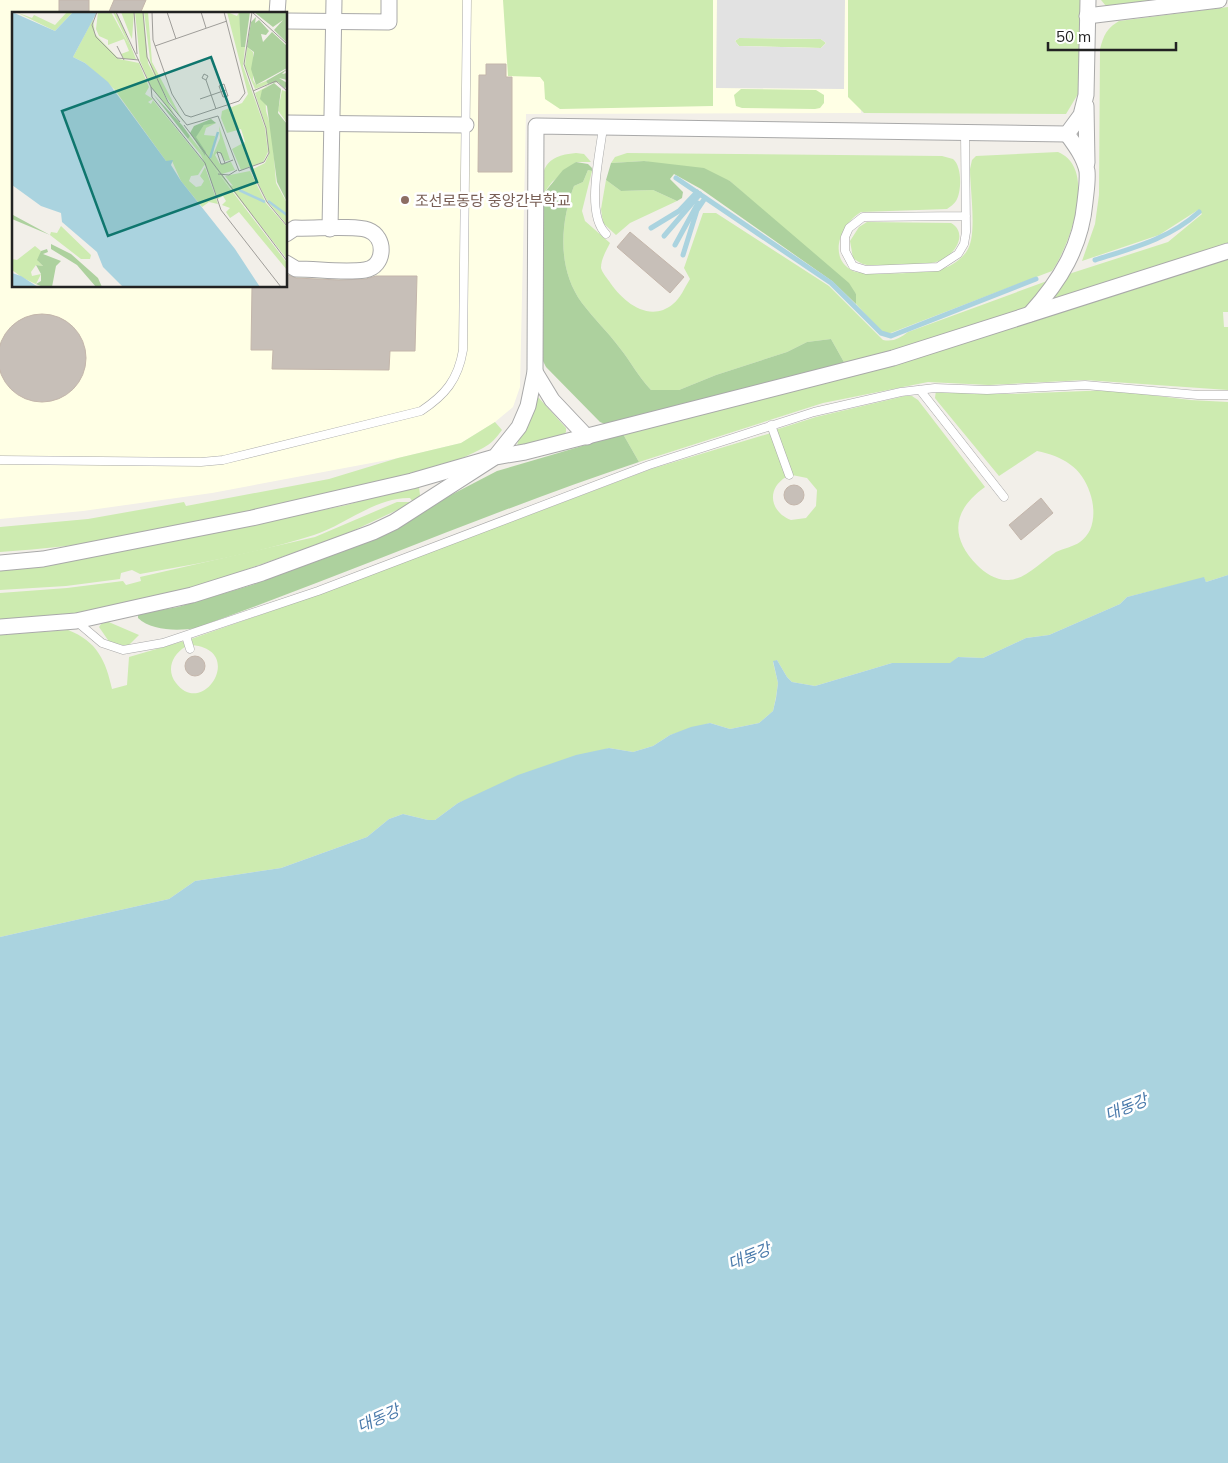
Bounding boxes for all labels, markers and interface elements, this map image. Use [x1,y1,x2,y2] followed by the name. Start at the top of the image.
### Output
[12,12,288,288] inset map
[1048,20,1176,52] scale bar
[1056,27,1091,46] text: 50 m
[415,191,571,210] place label: 조선로동당 중앙간부학교
[399,194,411,206] marker: 조선로동당 중앙간부학교
[1102,1089,1152,1125] water label: 대동강
[725,1238,775,1274] water label: 대동강
[354,1399,404,1436] water label: 대동강

